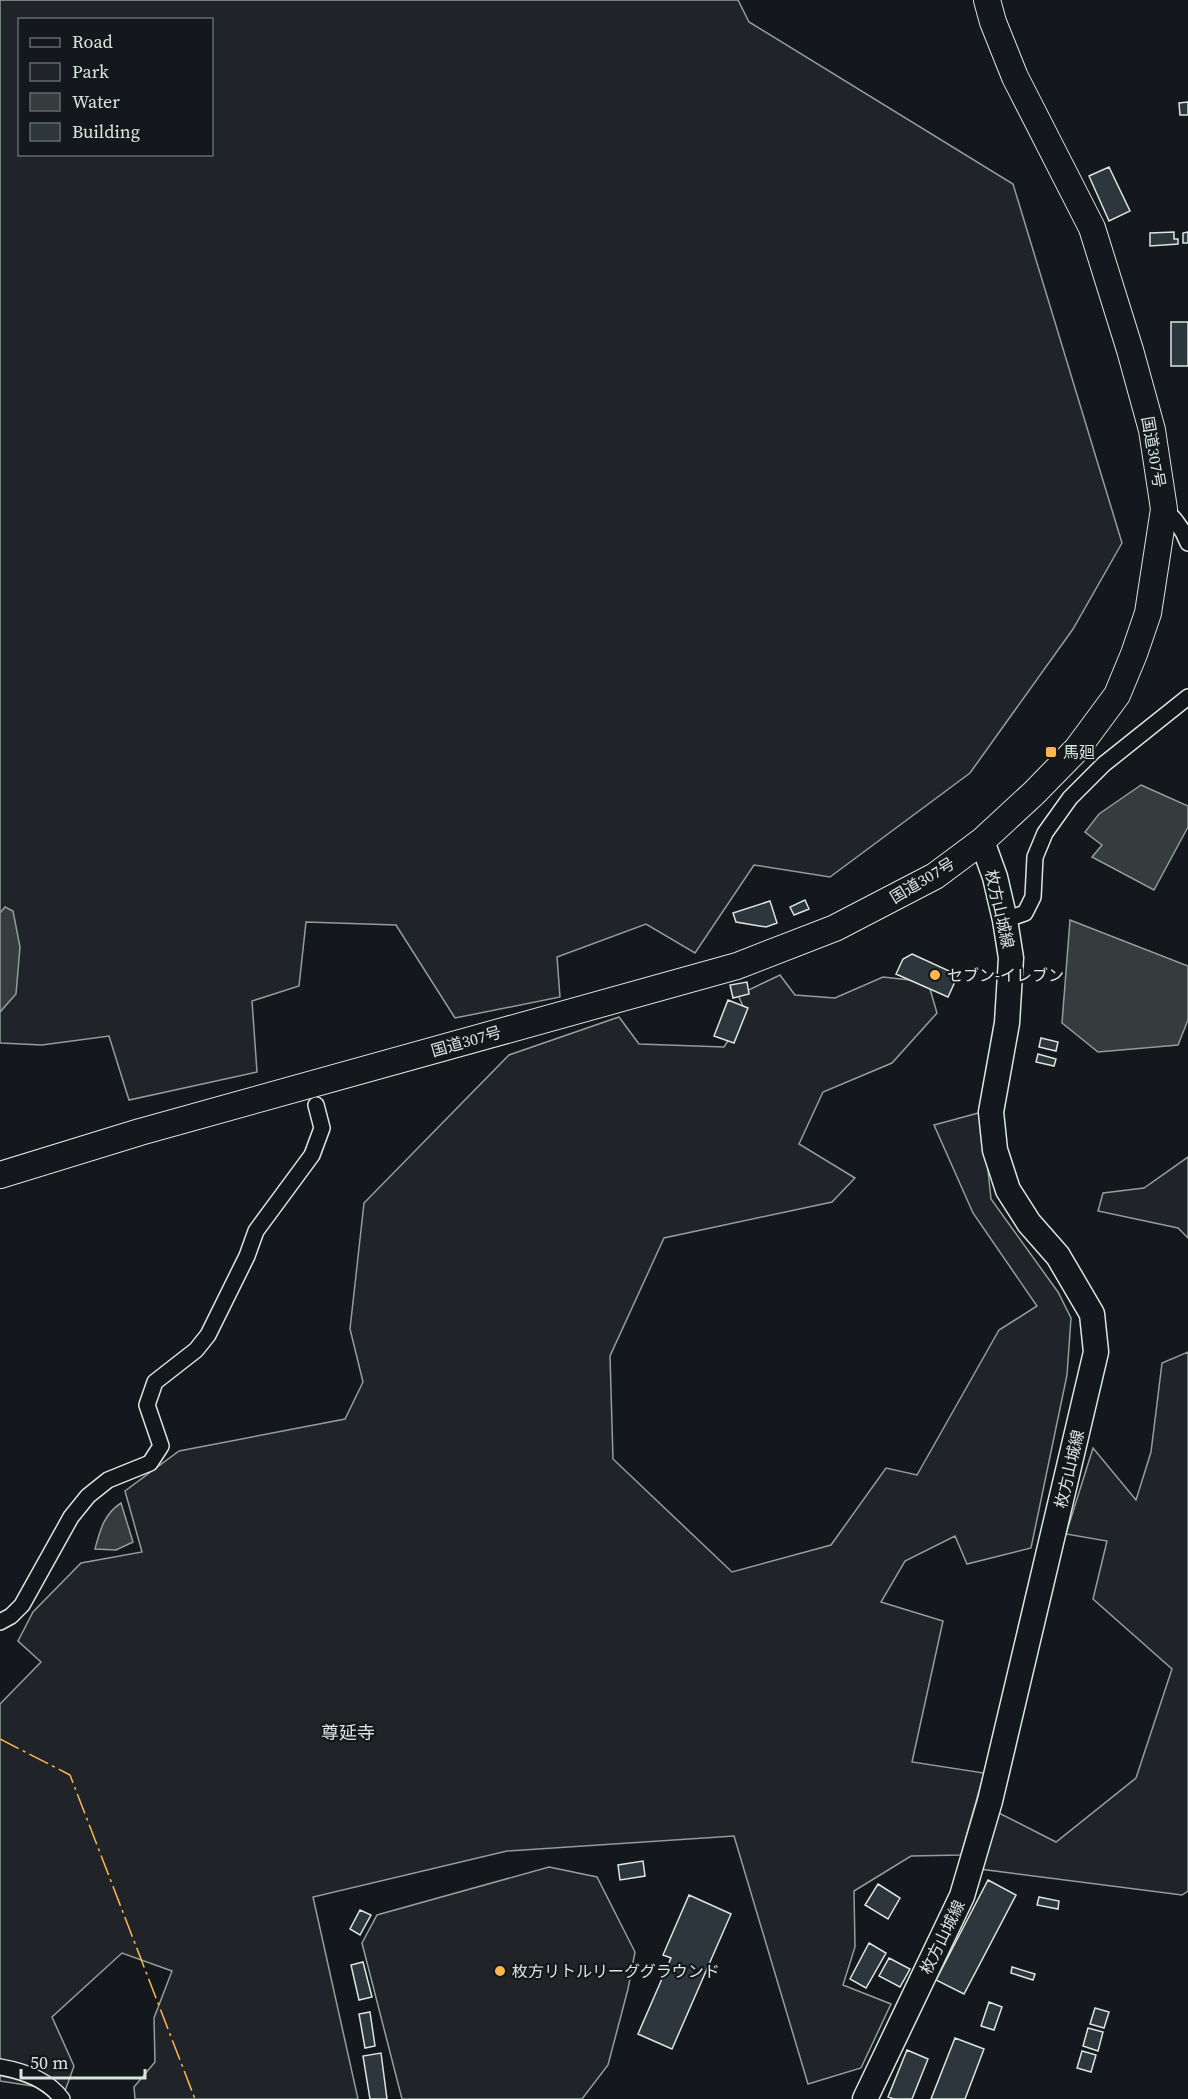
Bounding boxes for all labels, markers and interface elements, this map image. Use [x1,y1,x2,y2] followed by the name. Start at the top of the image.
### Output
[18,18,213,156] legend
[72,29,113,54] text: Road
[72,59,109,84] text: Park
[72,89,120,114] text: Water
[72,119,140,144] text: Building
[1137,415,1171,489] street label: 国道307号
[1063,741,1095,763] place label: 馬廻
[1044,745,1058,759] marker: 馬廻
[885,852,959,908] street label: 国道307号
[980,868,1020,950] street label: 枚方山城線
[947,964,1064,986] place label: セブン-イレブン
[928,968,942,982] marker: セブン-イレブン
[428,1021,504,1061] street label: 国道307号
[1049,1428,1089,1510] street label: 枚方山城線
[321,1720,375,1745] district label: 尊延寺
[915,1896,969,1978] street label: 枚方山城線
[512,1960,720,1982] place label: 枚方リトルリーググラウンド
[493,1964,507,1978] marker: 枚方リトルリーググラウンド
[21,2042,146,2080] scale bar
[30,2050,68,2075] text: 50 m

